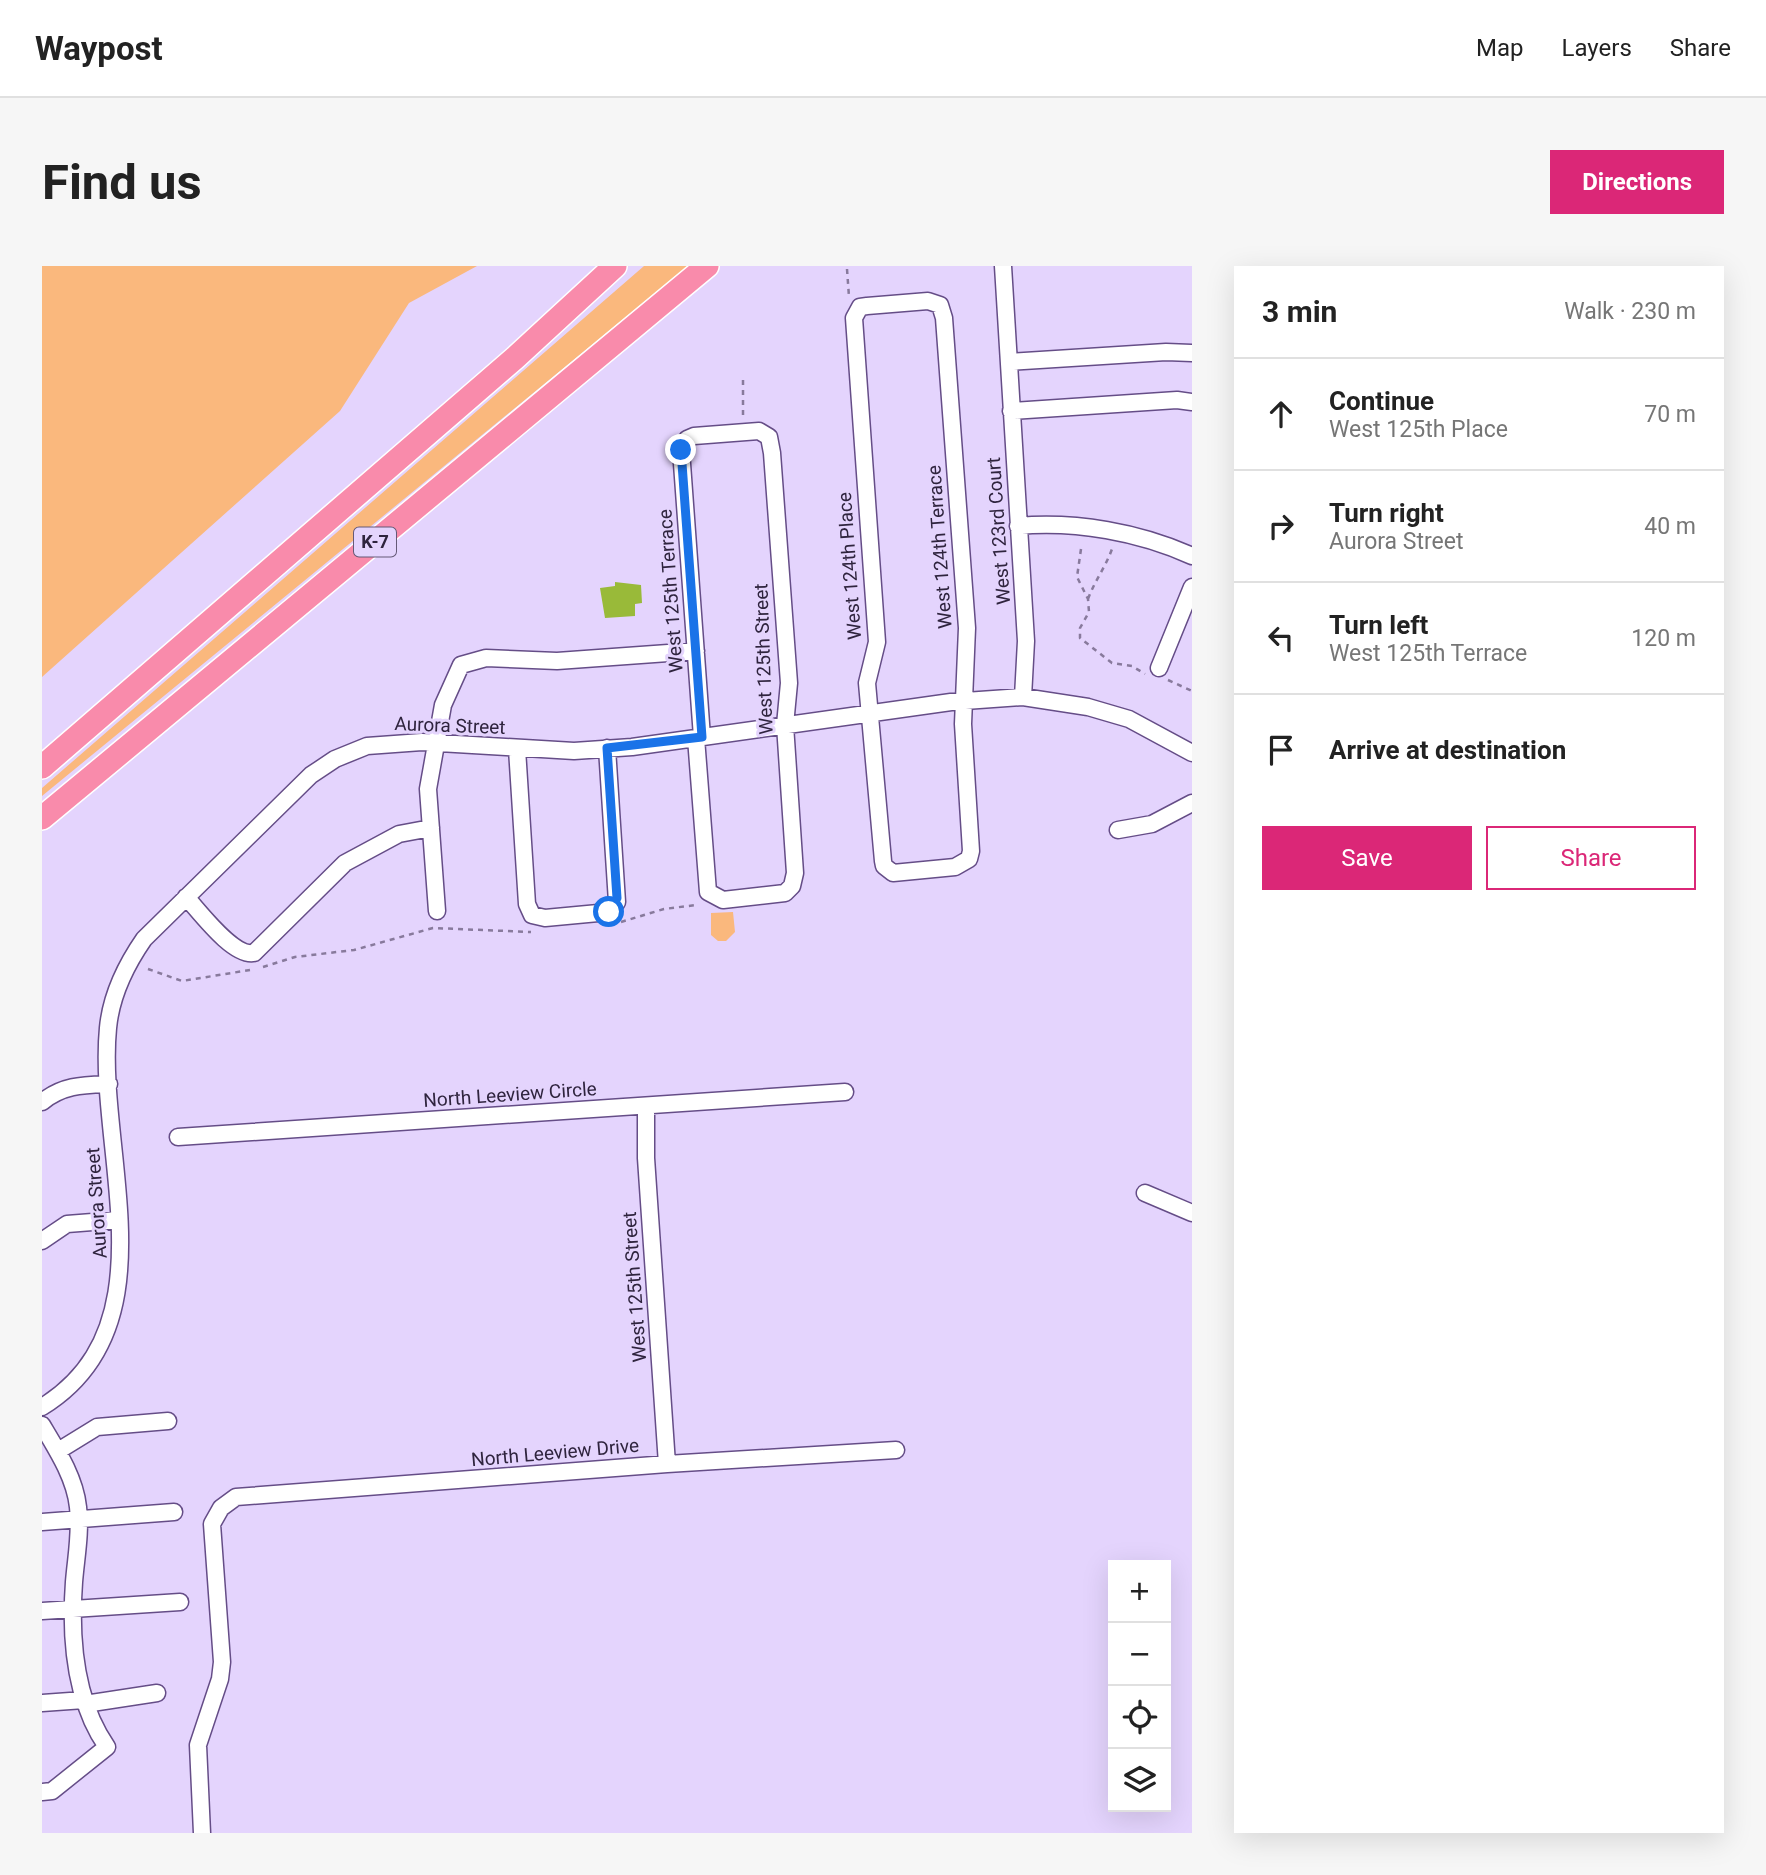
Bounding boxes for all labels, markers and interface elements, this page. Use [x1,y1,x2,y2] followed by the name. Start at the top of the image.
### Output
[35,29,163,68] text: Waypost
[1476,34,1524,62] text: Map
[1562,34,1632,62] text: Layers
[1670,34,1731,62] text: Share
[1550,150,1724,214] button: Directions
[42,154,202,211] text: Find us
[1262,294,1337,329] text: 3 min
[1564,298,1696,325] text: Walk · 230 m
[1329,386,1434,416] text: Continue
[1262,395,1300,433] icon: ahead
[1644,401,1696,428] text: 70 m
[1329,416,1508,443] text: West 125th Place
[665,434,696,465] route end
[982,456,1015,606] street label: West 123rd Court
[922,464,957,629] street label: West 124th Terrace
[833,491,866,640] street label: West 124th Place
[1329,498,1444,528] text: Turn right
[1262,507,1300,545] icon: right
[653,508,688,673] street label: West 125th Terrace
[1644,513,1696,540] text: 40 m
[354,528,396,556] road number: K-7
[1329,528,1464,555] text: Aurora Street
[749,583,778,735] street label: West 125th Street
[1329,610,1428,640] text: Turn left
[1262,619,1300,657] icon: left
[1631,625,1696,652] text: 120 m
[1329,640,1527,667] text: West 125th Terrace
[394,712,506,739] street label: Aurora Street
[1262,731,1300,769] icon: arrive
[1329,735,1566,765] text: Arrive at destination
[1262,826,1472,890] button: Save
[1486,826,1696,890] button: Share
[593,896,624,927] route start
[423,1077,597,1112] street label: North Leeview Circle
[81,1147,112,1259] street label: Aurora Street
[618,1211,651,1363] street label: West 125th Street
[470,1434,640,1471] street label: North Leeview Drive
[1108,1560,1171,1812] map controls
[1108,1560,1171,1623] button: +
[1108,1623,1171,1686] button: −
[1108,1686,1171,1749] button: locate
[1108,1749,1171,1812] button: layers

